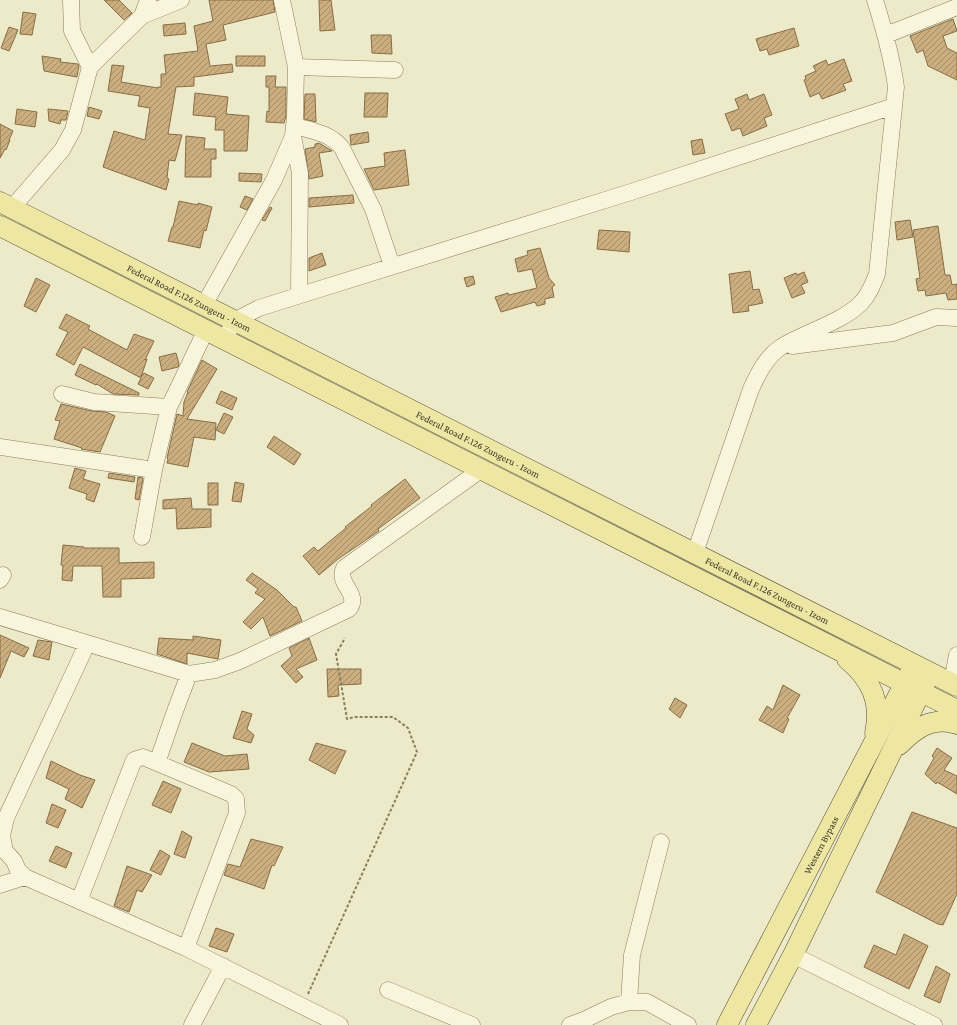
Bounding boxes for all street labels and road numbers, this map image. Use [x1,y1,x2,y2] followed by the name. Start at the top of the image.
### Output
[126,262,253,334] street label: Federal Road F.126 Zungeru - Izom
[415,408,542,480] street label: Federal Road F.126 Zungeru - Izom
[704,554,831,626] street label: Federal Road F.126 Zungeru - Izom
[801,814,840,876] street label: Western Bypass

